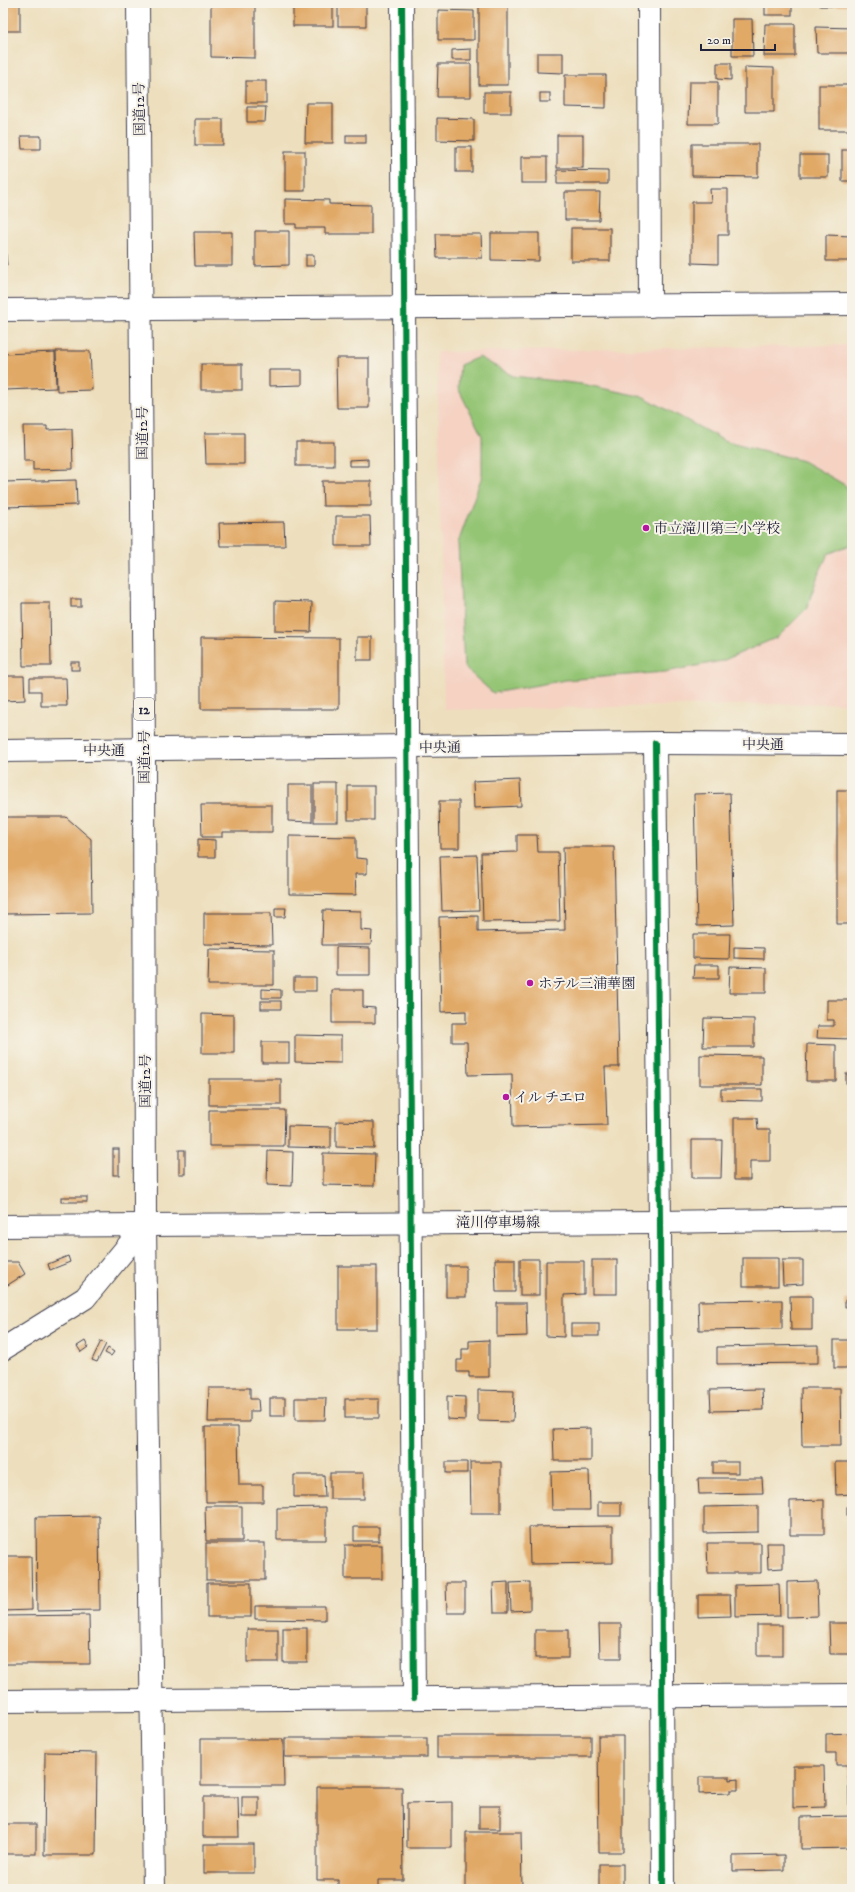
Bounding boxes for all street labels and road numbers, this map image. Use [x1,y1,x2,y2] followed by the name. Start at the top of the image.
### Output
[131,82,149,136] street label: 国道12号
[134,406,152,460] street label: 国道12号
[134,698,154,720] road number: 12
[136,730,154,784] street label: 国道12号
[742,736,784,754] street label: 中央通
[419,739,461,757] street label: 中央通
[83,742,125,760] street label: 中央通
[137,1054,155,1108] street label: 国道12号
[456,1214,540,1232] street label: 滝川停車場線

